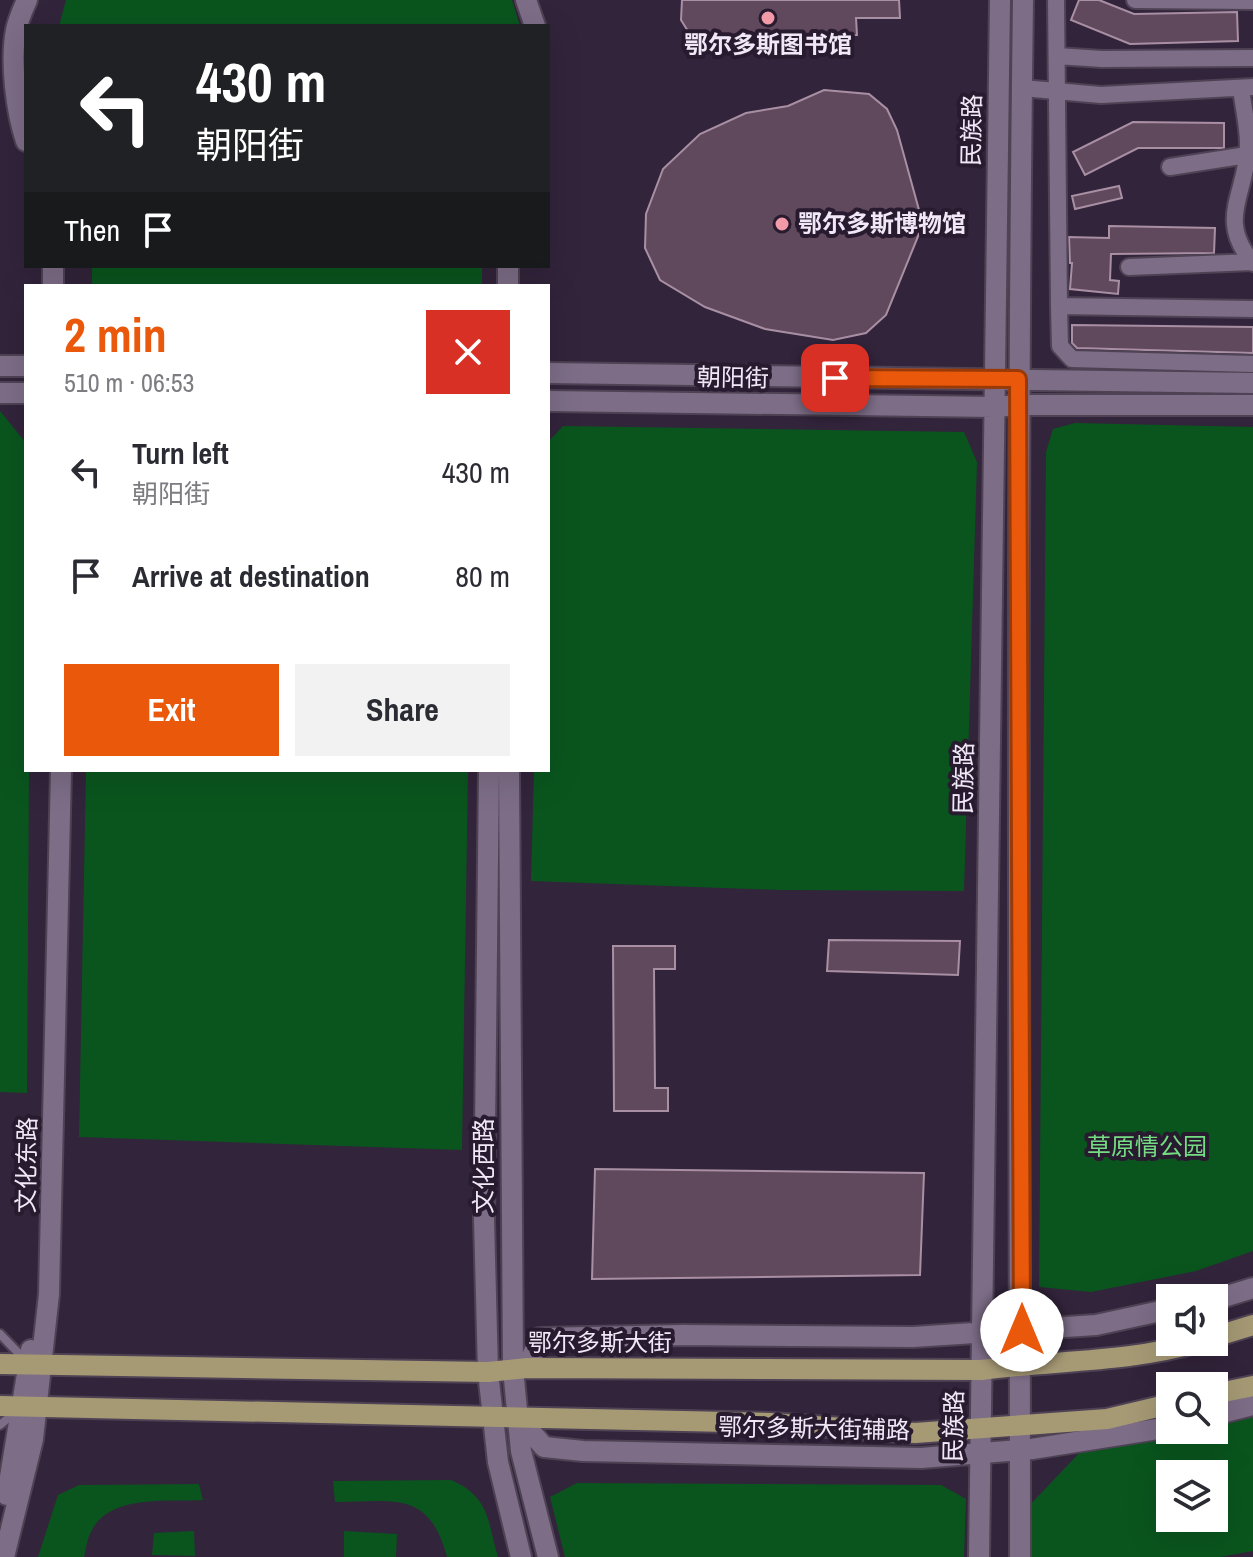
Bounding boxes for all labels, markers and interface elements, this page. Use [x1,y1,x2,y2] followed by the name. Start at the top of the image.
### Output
[759,9,777,27] marker: 鄂尔多斯图书馆
[684,28,852,60] place label: 鄂尔多斯图书馆
[196,44,326,119] text: 430 m
[64,56,168,160] icon: left
[954,94,988,166] street label: 民族路
[196,121,304,169] text: 朝阳街
[798,207,966,239] place label: 鄂尔多斯博物馆
[136,208,180,252] icon: arrive
[64,210,120,250] text: Then
[773,215,791,233] marker: 鄂尔多斯博物馆
[64,302,167,367] text: 2 min
[426,310,510,394] button: close
[801,344,869,412] pin
[813,356,857,400] icon: arrive
[697,360,769,394] street label: 朝阳街
[64,365,194,400] text: 510 m · 06:53
[132,433,229,473] text: Turn left
[64,450,108,494] icon: left
[442,452,510,492] text: 430 m
[132,476,210,511] text: 朝阳街
[64,554,108,598] icon: arrive
[132,556,370,596] text: Arrive at destination
[455,556,510,596] text: 80 m
[64,664,279,756] button: Exit
[295,664,510,756] button: Share
[946,742,980,814] street label: 民族路
[9,1117,43,1213] street label: 文化东路
[467,1118,499,1214] street label: 文化西路
[1087,1130,1207,1162] park label: 草原情公园
[1156,1284,1228,1532] map controls
[1156,1284,1228,1356] button: sound
[980,1288,1064,1372] position arrow
[528,1326,672,1358] street label: 鄂尔多斯大街
[1156,1372,1228,1444] button: search
[936,1390,970,1462] street label: 民族路
[718,1410,910,1446] street label: 鄂尔多斯大街辅路
[1156,1460,1228,1532] button: layers

